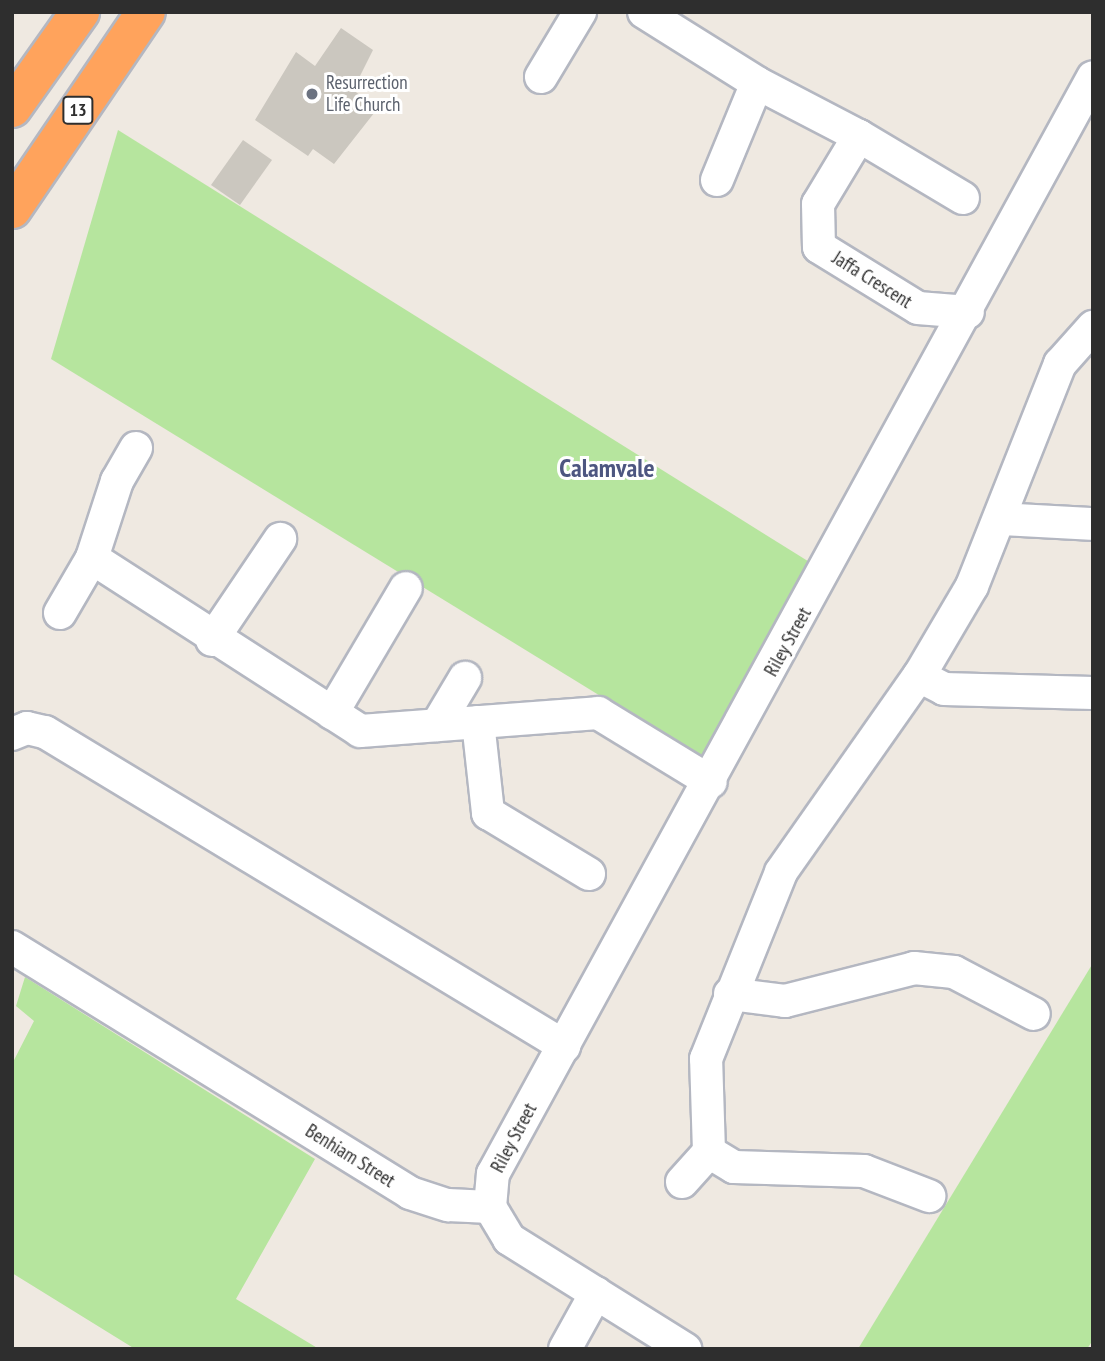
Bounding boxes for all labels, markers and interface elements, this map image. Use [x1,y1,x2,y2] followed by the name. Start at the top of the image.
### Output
[326,72,408,116] place label: Resurrection Life Church
[304,86,320,102] marker: Resurrection Life Church
[62,96,94,124] road number: 13
[828,247,916,313] street label: Jaffa Crescent
[559,452,655,484] district label: Calamvale
[760,603,816,681] street label: Riley Street
[486,1099,542,1177] street label: Riley Street
[301,1120,399,1192] street label: Benhiam Street

